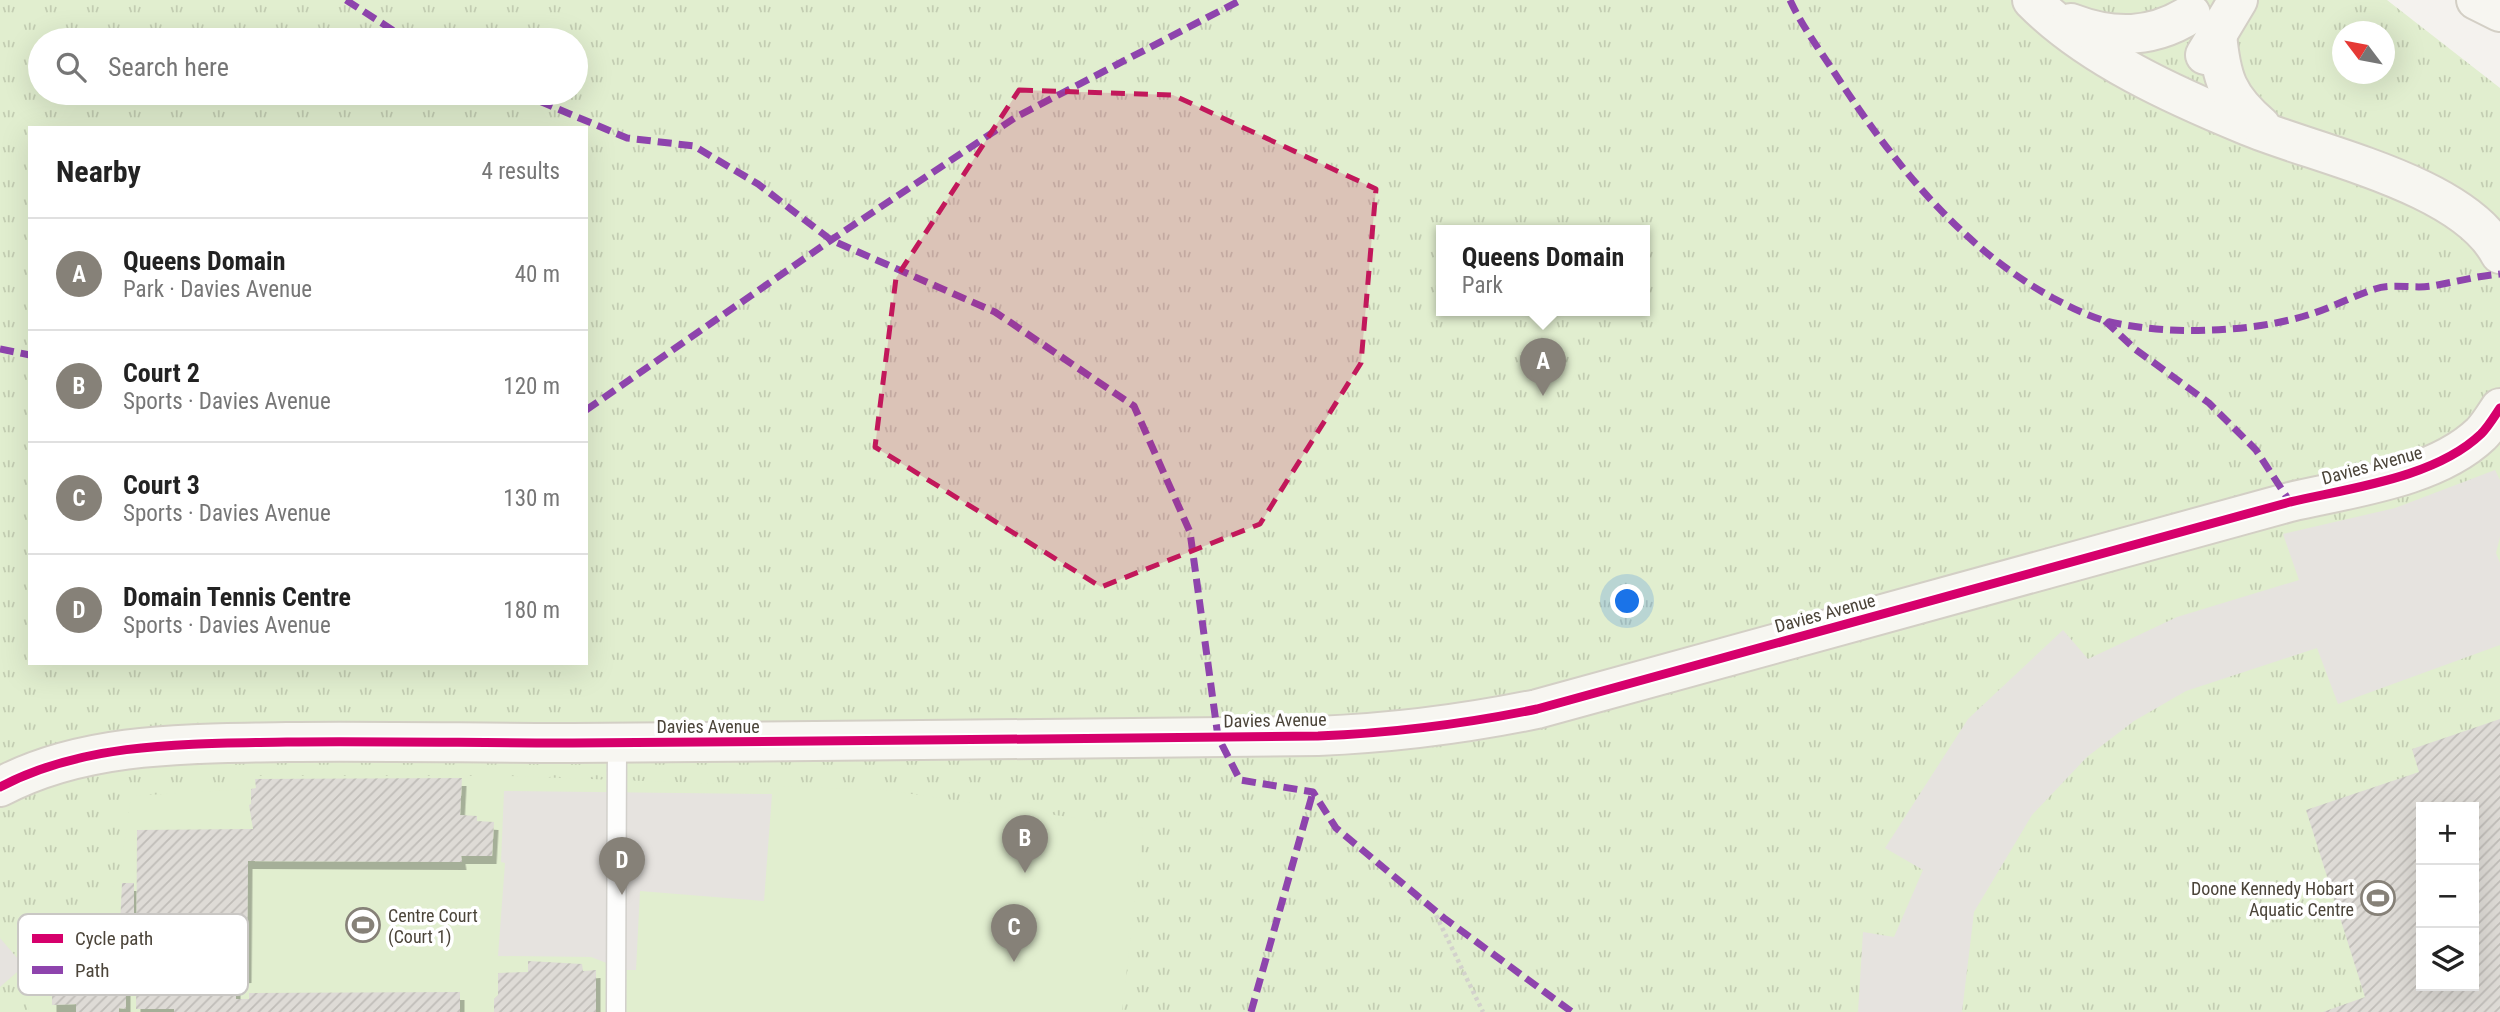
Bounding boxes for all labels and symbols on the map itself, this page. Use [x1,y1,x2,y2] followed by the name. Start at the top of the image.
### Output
[2332,21,2395,84] north arrow
[1520,338,1566,396] pin: A
[2319,442,2425,488] street label: Davies Avenue
[1610,584,1644,618] your location
[1772,590,1878,636] street label: Davies Avenue
[1223,709,1327,731] street label: Davies Avenue
[656,716,760,737] street label: Davies Avenue
[1002,815,1048,873] pin: B
[599,837,645,895] pin: D
[2191,878,2354,920] place label: Doone Kennedy Hobart Aquatic Centre
[2359,879,2397,917] sports icon: Doone Kennedy Hobart Aquatic Centre
[991,904,1037,962] pin: C
[388,905,478,948] place label: Centre Court (Court 1)
[344,906,382,944] sports icon: Centre Court (Court 1)
[18,914,248,995] legend
[75,927,153,950] text: Cycle path
[75,959,109,982] text: Path

